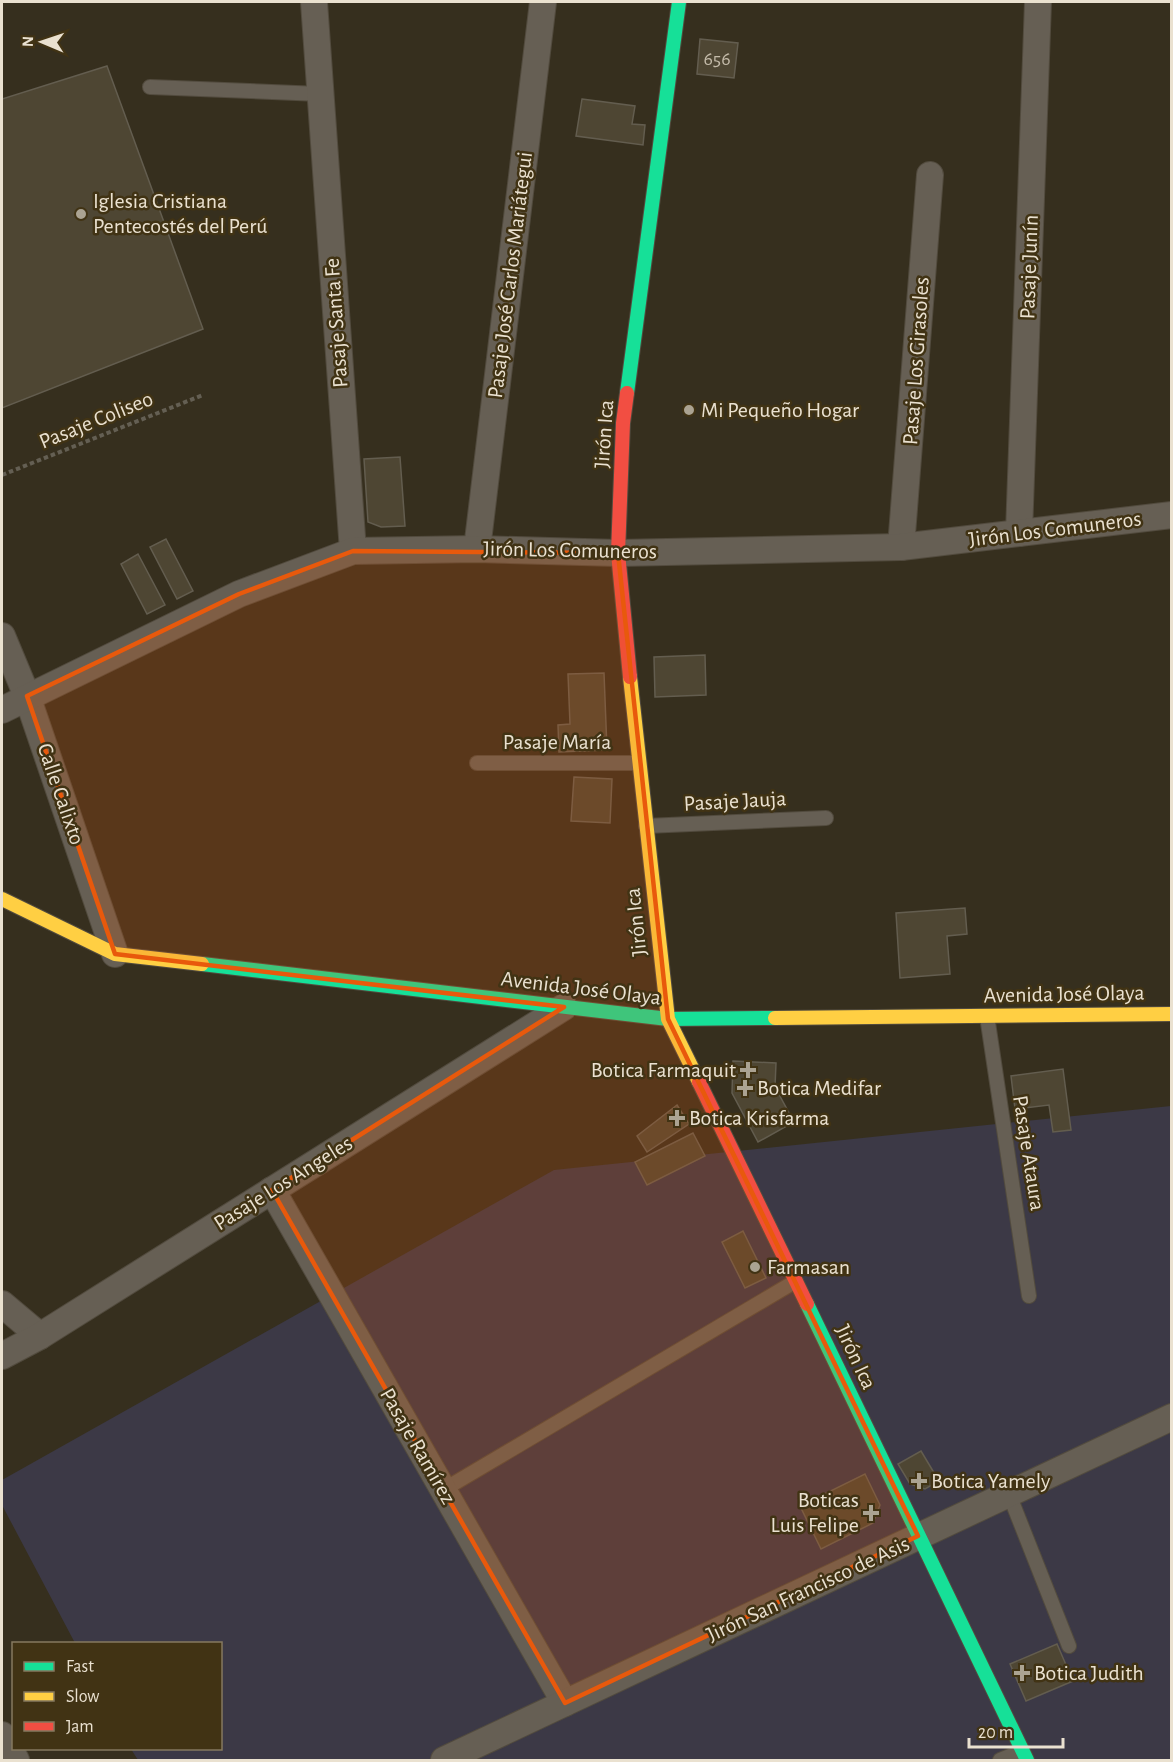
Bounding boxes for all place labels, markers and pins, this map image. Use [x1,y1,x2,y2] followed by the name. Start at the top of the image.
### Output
[93,190,267,237] place label: Iglesia Cristiana Pentecostés del Perú
[74,207,88,221] marker: Iglesia Cristiana Pentecostés del Perú
[701,399,859,421] place label: Mi Pequeño Hogar
[682,403,696,417] marker: Mi Pequeño Hogar
[591,1059,736,1081] place label: Botica Farmaquit
[741,1063,755,1077] marker: Botica Farmaquit
[757,1077,881,1099] place label: Botica Medifar
[738,1081,752,1095] marker: Botica Medifar
[689,1107,829,1129] place label: Botica Krisfarma
[670,1111,684,1125] marker: Botica Krisfarma
[767,1256,850,1278] place label: Farmasan
[748,1260,762,1274] marker: Farmasan
[931,1470,1051,1492] place label: Botica Yamely
[912,1474,926,1488] marker: Botica Yamely
[771,1489,859,1536] place label: Boticas Luis Felipe
[864,1506,878,1520] marker: Boticas Luis Felipe
[1034,1662,1144,1684] place label: Botica Judith
[1015,1666,1029,1680] marker: Botica Judith

